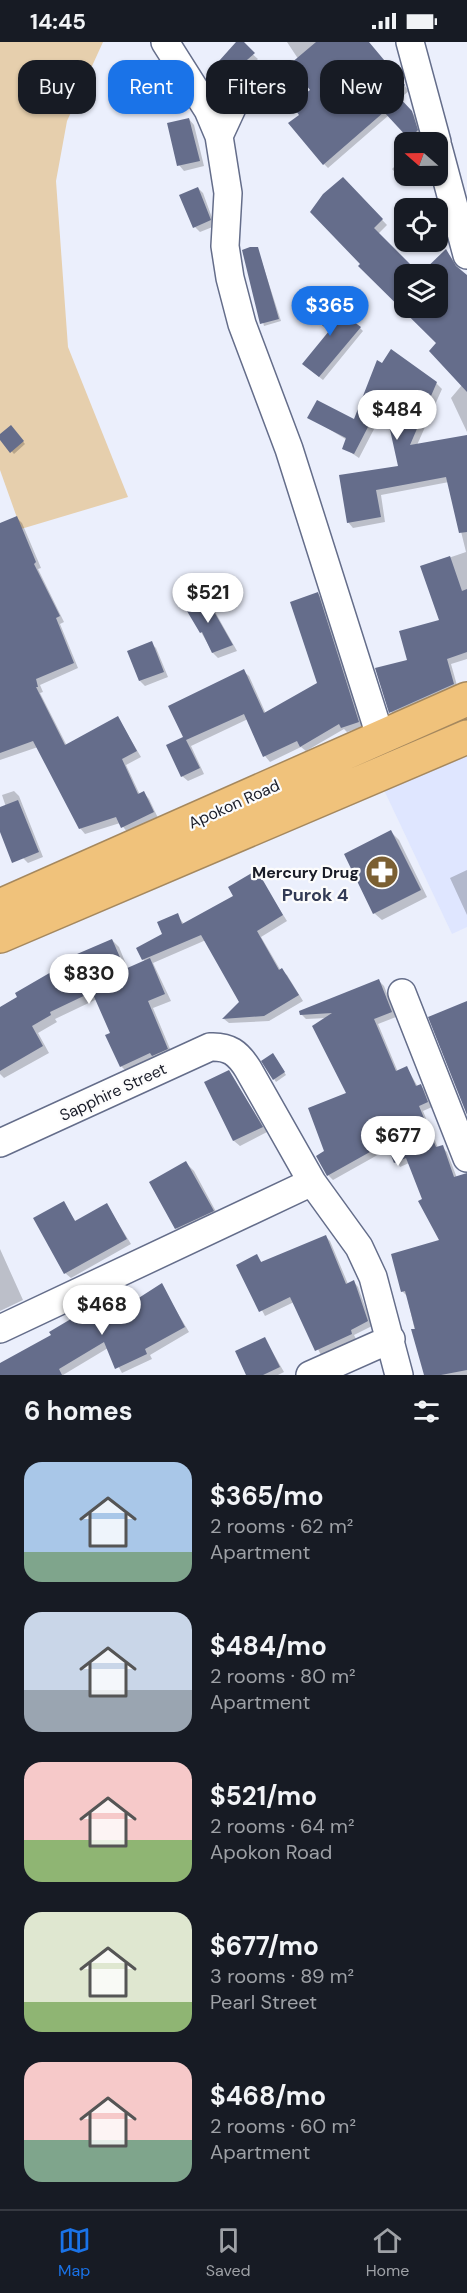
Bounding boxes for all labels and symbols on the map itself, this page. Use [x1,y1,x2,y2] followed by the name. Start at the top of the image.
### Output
[394,132,448,186] north arrow
[294,286,366,337] pin: $365
[361,390,433,441] pin: $484
[172,573,244,624] pin: $521
[185,775,283,833] street label: Apokon Road
[364,854,400,890] pharmacy icon: Mercury Drug
[252,862,359,883] place label: Mercury Drug
[282,883,349,907] district label: Purok 4
[53,954,125,1005] pin: $830
[56,1058,170,1126] street label: Sapphire Street
[362,1116,434,1167] pin: $677
[66,1285,138,1336] pin: $468

